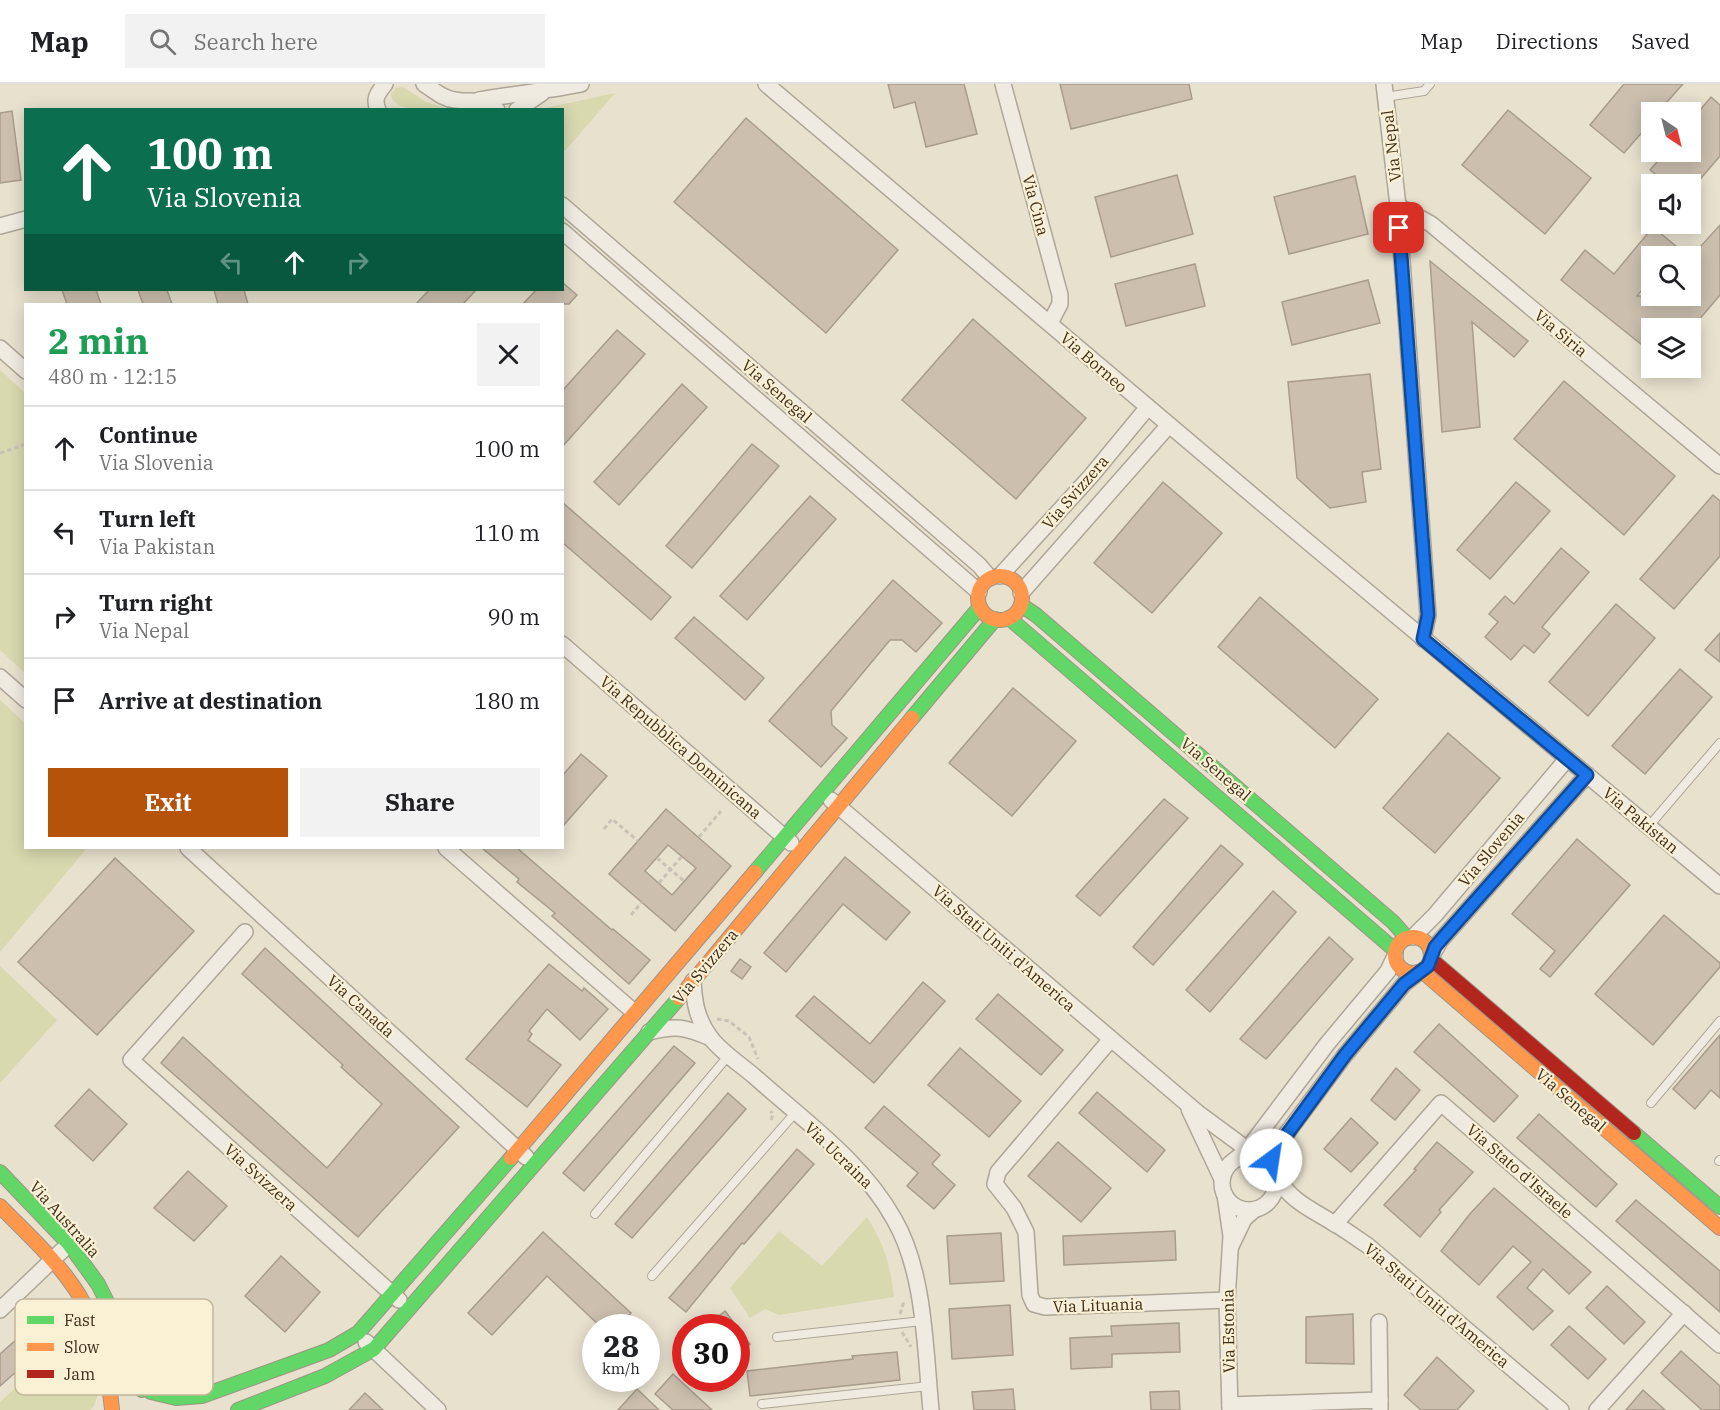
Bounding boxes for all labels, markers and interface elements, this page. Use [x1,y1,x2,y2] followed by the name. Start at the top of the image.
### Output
[125,14,545,68] search box
[30,23,89,60] text: Map
[146,25,179,58] icon: search
[194,27,318,56] text: Search here
[1420,27,1463,55] text: Map
[1496,27,1598,55] text: Directions
[1631,27,1690,55] text: Saved
[1641,102,1701,162] north arrow
[1641,102,1701,378] map controls
[1377,109,1405,183] street label: Via Nepal
[147,126,273,181] text: 100 m
[48,132,126,210] icon: ahead
[1018,172,1054,238] street label: Via Cina
[1641,174,1701,234] button: sound
[147,179,302,214] text: Via Slovenia
[1373,202,1424,253] pin
[1382,211,1415,244] icon: arrive
[215,246,248,279] icon: left
[278,246,311,279] icon: ahead
[341,246,374,279] icon: right
[1641,246,1701,306] button: search
[1530,305,1592,361] street label: Via Siria
[48,317,149,364] text: 2 min
[1641,318,1701,378] button: layers
[477,323,540,386] button: close
[1056,327,1132,397] street label: Via Borneo
[738,355,816,427] street label: Via Senegal
[48,363,177,390] text: 480 m · 12:15
[99,420,198,449] text: Continue
[48,432,81,465] icon: ahead
[474,434,540,463] text: 100 m
[99,449,214,476] text: Via Slovenia
[1038,451,1113,533] street label: Via Svizzera
[99,504,195,533] text: Turn left
[48,516,81,549] icon: left
[474,518,540,547] text: 110 m
[99,533,215,560] text: Via Pakistan
[99,588,213,617] text: Turn right
[48,600,81,633] icon: right
[488,602,540,631] text: 90 m
[99,617,189,644] text: Via Nepal
[596,671,766,823] street label: Via Repubblica Dominicana
[48,684,81,717] icon: arrive
[99,686,322,715] text: Arrive at destination
[474,686,540,715] text: 180 m
[1177,733,1255,805] street label: Via Senegal
[48,768,288,837] button: Exit
[300,768,540,837] button: Share
[1599,782,1683,858] street label: Via Pakistan
[1454,807,1528,891] street label: Via Slovenia
[928,880,1080,1016] street label: Via Stati Uniti d'America
[668,924,742,1007] street label: Via Svizzera
[323,970,399,1042] street label: Via Canada
[1532,1064,1610,1136] street label: Via Senegal
[801,1117,878,1193] street label: Via Ucraina
[1463,1119,1577,1223] street label: Via Stato d'Israele
[1239,1128,1303,1192] position arrow
[220,1139,302,1215] street label: Via Svizzera
[25,1177,105,1262] street label: Via Australia
[1360,1238,1514,1372] street label: Via Stati Uniti d'America
[1217,1288,1239,1373] street label: Via Estonia
[1052,1293,1144,1317] street label: Via Lituania
[15,1299,213,1395] legend
[64,1310,96,1330] text: Fast
[672,1314,750,1392] speed limit sign: 30
[603,1326,639,1365] text: 28
[64,1337,100,1357] text: Slow
[602,1359,640,1378] text: km/h
[64,1364,95,1384] text: Jam

